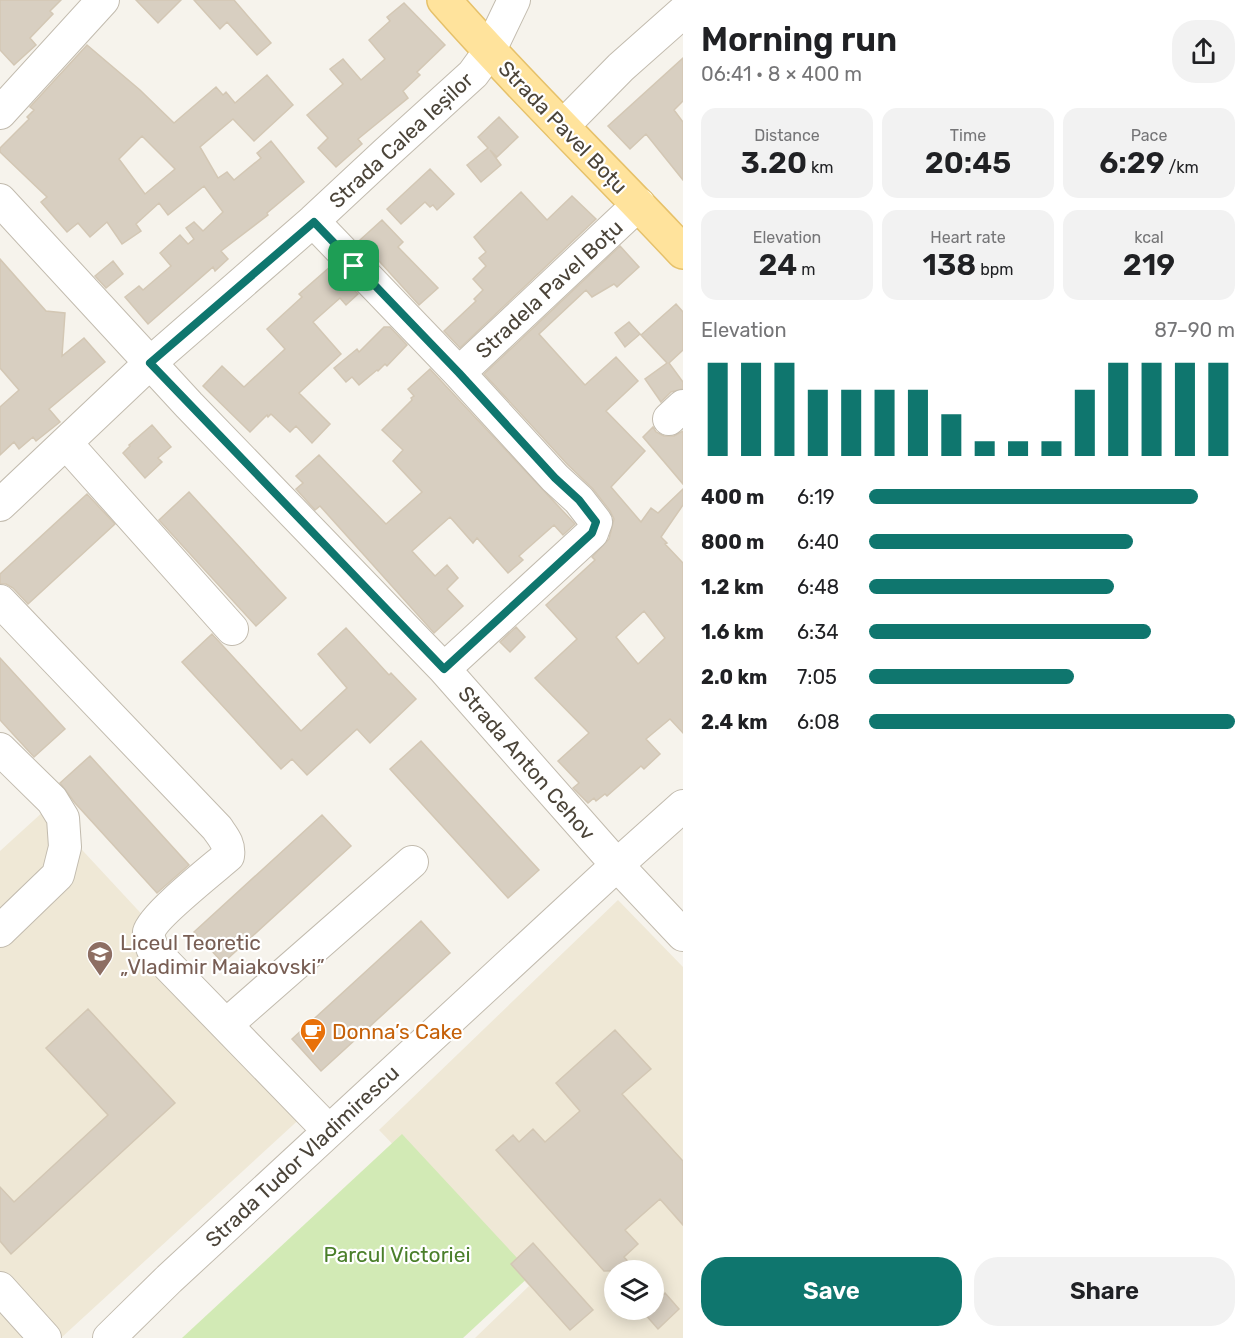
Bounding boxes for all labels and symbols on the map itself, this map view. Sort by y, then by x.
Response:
street label: Strada Pavel Boțu [493,55,633,199]
street label: Strada Calea Ieșilor [324,67,478,213]
street label: Stradela Pavel Boțu [470,215,628,363]
pin [328,240,379,291]
street label: Strada Anton Cehov [453,681,601,845]
place label: Liceul Teoretic „Vladimir Maiakovski” [120,930,325,979]
school or university icon: Liceul Teoretic „Vladimir Maiakovski” [85,939,115,977]
cafe icon: Donna’s Cake [298,1016,328,1054]
place label: Donna’s Cake [332,1019,463,1044]
street label: Strada Tudor Vladimirescu [200,1060,404,1252]
park label: Parcul Victoriei [323,1242,471,1267]

